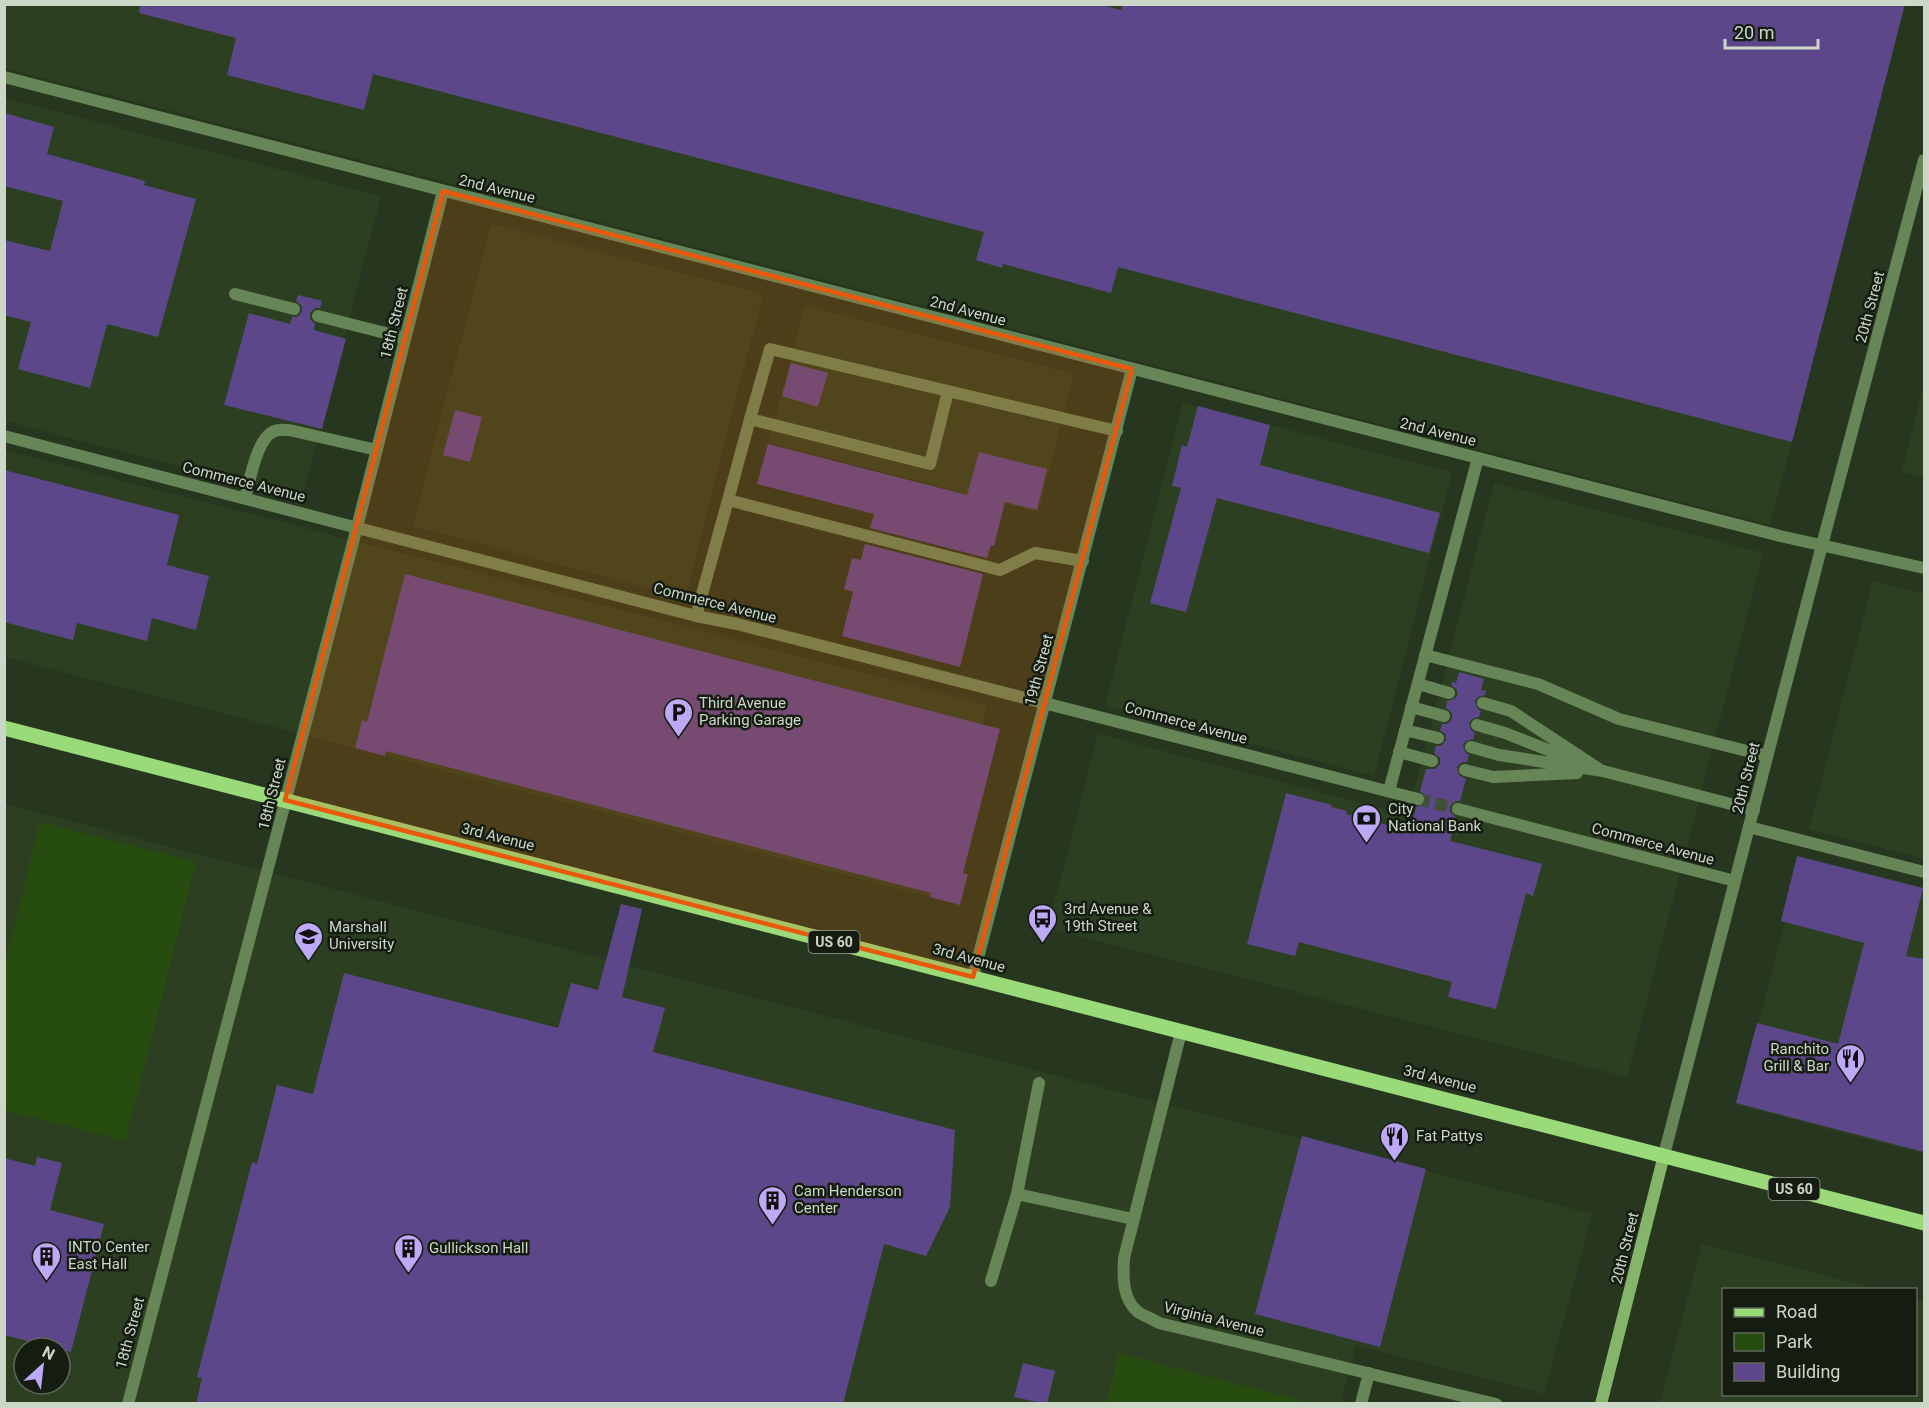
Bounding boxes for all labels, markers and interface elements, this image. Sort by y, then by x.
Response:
scale bar [1725,12,1818,50]
text: 20 m [1734,22,1774,43]
street label: 2nd Avenue [457,171,537,207]
street label: 20th Street [1852,269,1888,345]
street label: 18th Street [376,285,412,361]
street label: 2nd Avenue [928,292,1008,330]
street label: 2nd Avenue [1398,414,1478,450]
street label: Commerce Avenue [181,458,307,506]
street label: Commerce Avenue [652,579,778,627]
street label: 19th Street [1021,632,1057,708]
place label: Third Avenue Parking Garage [699,694,801,729]
parking icon: Third Avenue Parking Garage [662,696,694,738]
street label: Commerce Avenue [1123,698,1249,748]
street label: 20th Street [1728,740,1764,816]
street label: 18th Street [254,756,290,832]
place label: City National Bank [1388,800,1482,835]
bank icon: City National Bank [1351,802,1383,844]
street label: 3rd Avenue [460,819,536,855]
street label: Commerce Avenue [1590,819,1716,869]
place label: 3rd Avenue & 19th Street [1064,900,1152,935]
bus stop icon: 3rd Avenue & 19th Street [1027,902,1059,944]
place label: Marshall University [329,918,394,953]
school or university icon: Marshall University [292,920,324,962]
road number: US 60 [808,931,860,953]
street label: 3rd Avenue [931,940,1007,976]
place label: Ranchito Grill & Bar [1763,1040,1829,1075]
restaurant icon: Ranchito Grill & Bar [1834,1042,1866,1084]
street label: 3rd Avenue [1402,1061,1478,1097]
restaurant icon: Fat Pattys [1379,1120,1411,1162]
place label: Fat Pattys [1416,1127,1483,1145]
road number: US 60 [1768,1178,1820,1200]
place label: Cam Henderson Center [794,1182,902,1217]
building icon: Cam Henderson Center [757,1184,789,1226]
street label: 20th Street [1607,1210,1643,1286]
building icon: Gullickson Hall [392,1232,424,1274]
place label: INTO Center East Hall [68,1238,149,1273]
place label: Gullickson Hall [429,1239,528,1257]
building icon: INTO Center East Hall [31,1240,63,1282]
legend [1722,1288,1917,1396]
street label: 18th Street [112,1295,148,1371]
street label: Virginia Avenue [1162,1298,1266,1340]
text: Road [1776,1301,1817,1322]
text: Park [1776,1331,1813,1352]
north arrow [12,1336,72,1396]
text: N [39,1342,58,1364]
text: Building [1776,1361,1840,1382]

